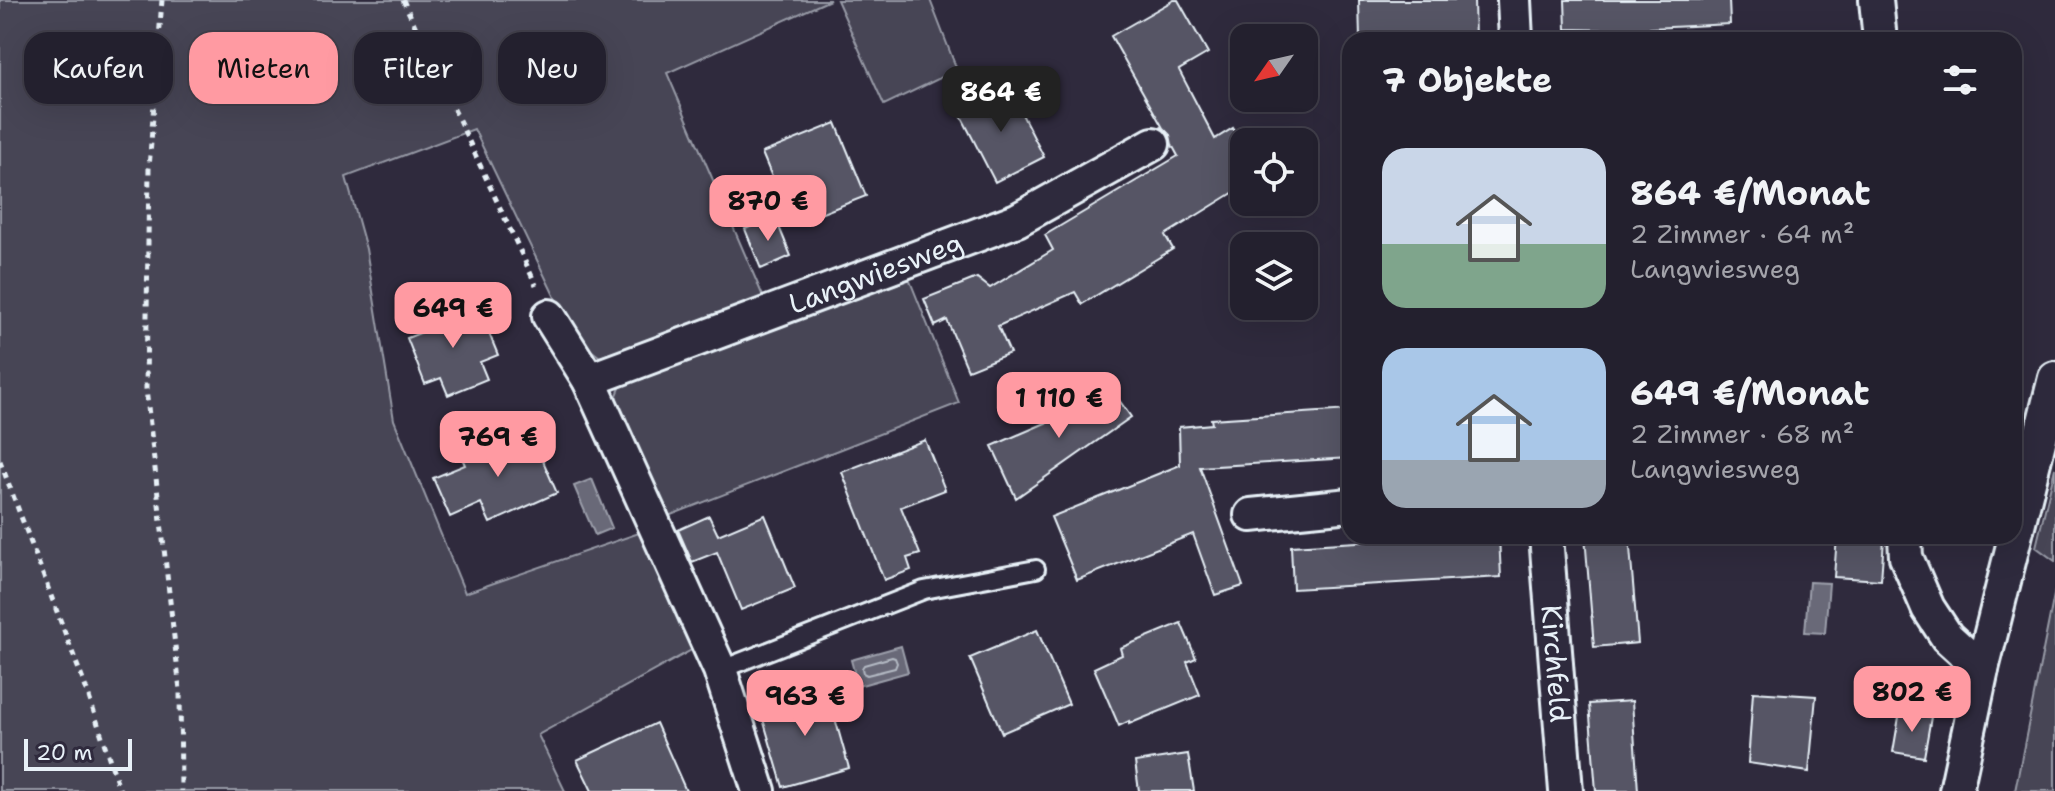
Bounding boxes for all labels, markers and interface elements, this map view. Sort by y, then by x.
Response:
north arrow [1230,24,1318,112]
map controls [1230,24,1318,320]
chip: Kaufen [24,32,173,104]
chip: Mieten [189,32,338,104]
chip: Filter [354,32,482,104]
chip: Neu [498,32,606,104]
text: 7 Objekte [1382,57,1553,103]
icon: filters [1938,58,1982,102]
pin: 864 € [945,66,1057,134]
text: 864 € [960,74,1042,109]
button: locate [1230,128,1318,216]
text: 864 €/Monat [1630,170,1870,216]
pin: 870 € [712,175,824,243]
icon: home [1446,180,1542,276]
text: 870 € [727,183,809,218]
text: 2 Zimmer · 64 m² [1630,216,1855,251]
street label: Langwiesweg [783,223,968,323]
button: layers [1230,232,1318,320]
text: Langwiesweg [1630,251,1800,286]
pin: 649 € [397,282,509,350]
text: 649 € [413,290,493,325]
text: 649 €/Monat [1630,370,1870,416]
pin: 1 110 € [985,372,1133,440]
text: 1 110 € [1015,380,1103,415]
icon: home [1446,380,1542,476]
pin: 769 € [442,411,554,479]
text: 2 Zimmer · 68 m² [1630,416,1854,451]
text: 769 € [458,419,538,454]
text: Langwiesweg [1630,451,1800,486]
street label: Kirchfeld [1532,603,1580,724]
pin: 802 € [1856,666,1968,734]
pin: 963 € [749,670,861,738]
text: 802 € [1872,674,1952,709]
text: 963 € [765,678,845,713]
scale bar [24,735,132,771]
text: 20 m [36,738,93,767]

